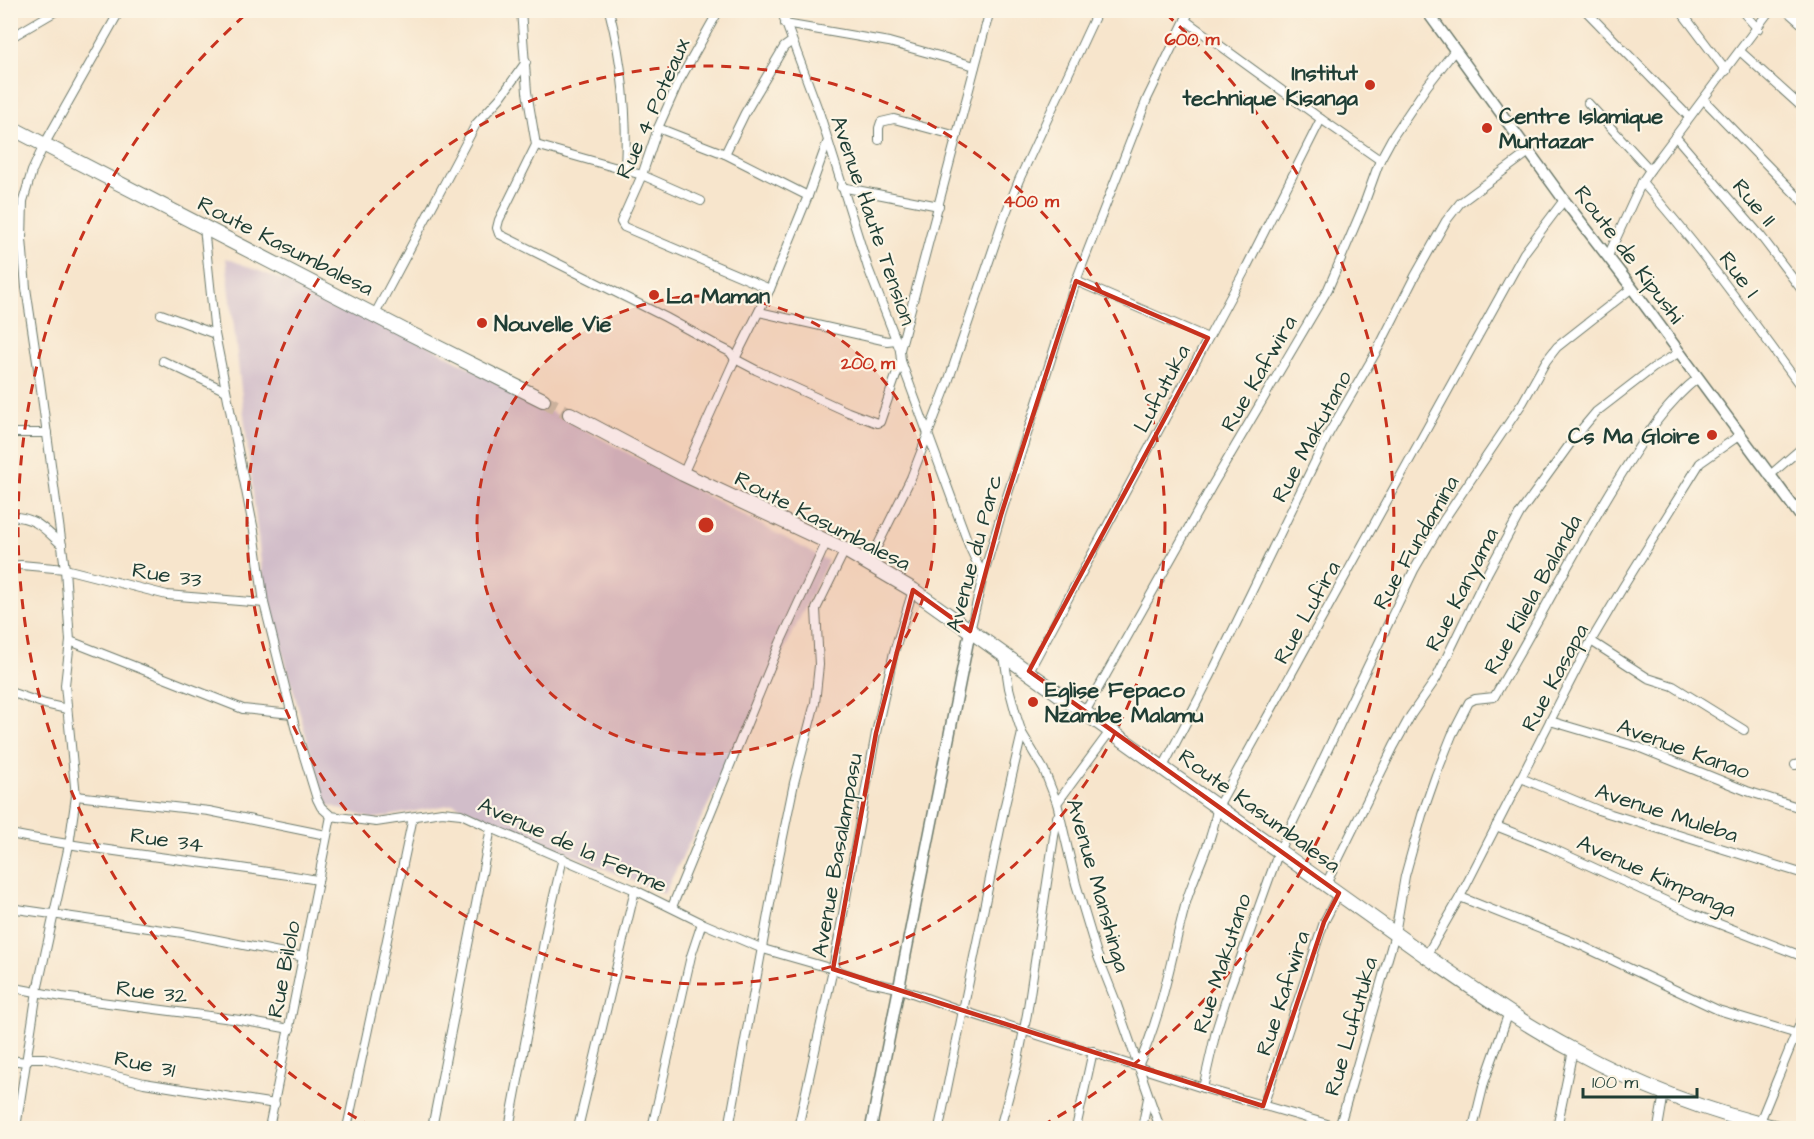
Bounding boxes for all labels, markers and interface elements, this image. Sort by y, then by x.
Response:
text: 600 m [1164,27,1221,52]
street label: Rue 4 Poteaux [608,33,699,184]
place label: Institut technique Kisanga [1181,58,1359,115]
marker: Institut technique Kisanga [1363,78,1377,92]
place label: Centre Islamique Muntazar [1499,101,1663,157]
street label: Avenue Haute Tension [822,111,923,330]
marker: Centre Islamique Muntazar [1480,121,1494,135]
street label: Rue II [1725,172,1783,234]
street label: Route de Kipushi [1566,179,1691,331]
street label: Route Kasumbalesa [192,189,379,304]
text: 400 m [1003,189,1060,214]
street label: Rue I [1711,245,1766,305]
place label: La Maman [666,281,770,312]
marker: La Maman [647,288,661,302]
place label: Nouvelle Vie [494,309,611,340]
street label: Rue Kafwira [1213,310,1305,438]
marker: Nouvelle Vie [475,316,489,330]
street label: Lufutuka [1126,339,1198,438]
text: 200 m [840,351,896,376]
street label: Rue Makutano [1265,365,1360,508]
place label: Cs Ma Gloire [1568,421,1700,452]
marker: Cs Ma Gloire [1705,428,1719,442]
street label: Route Kasumbalesa [729,464,916,579]
street label: Rue Fundamina [1365,470,1467,615]
street label: Avenue du Parc [938,471,1011,636]
street label: Rue Kilela Balanda [1477,509,1590,680]
centre of rings [696,515,716,535]
street label: Rue Kanyama [1418,523,1508,657]
street label: Rue 33 [130,555,204,596]
street label: Rue Lufira [1266,555,1348,670]
street label: Rue Kasapa [1514,618,1597,737]
place label: Eglise Fepaco Nzambe Malamu [1045,675,1203,731]
marker: Eglise Fepaco Nzambe Malamu [1026,695,1040,709]
street label: Avenue Kanao [1613,711,1755,788]
street label: Route Kasumbalesa [1172,742,1347,881]
street label: Avenue Basalampasu [804,751,871,960]
street label: Avenue Muleba [1591,776,1742,851]
street label: Avenue de la Ferme [473,790,672,901]
street label: Avenue Manshinga [1057,795,1137,976]
street label: Rue 34 [128,820,205,861]
street label: Avenue Kimpanga [1572,827,1741,926]
street label: Rue Makutano [1185,889,1260,1037]
street label: Rue Bilolo [260,918,309,1020]
street label: Rue Kafwira [1249,927,1318,1060]
street label: Rue Lufutuka [1317,953,1386,1099]
street label: Rue 32 [115,973,190,1012]
street label: Rue 31 [111,1043,178,1086]
scale bar [1583,1061,1697,1099]
text: 100 m [1592,1070,1638,1095]

